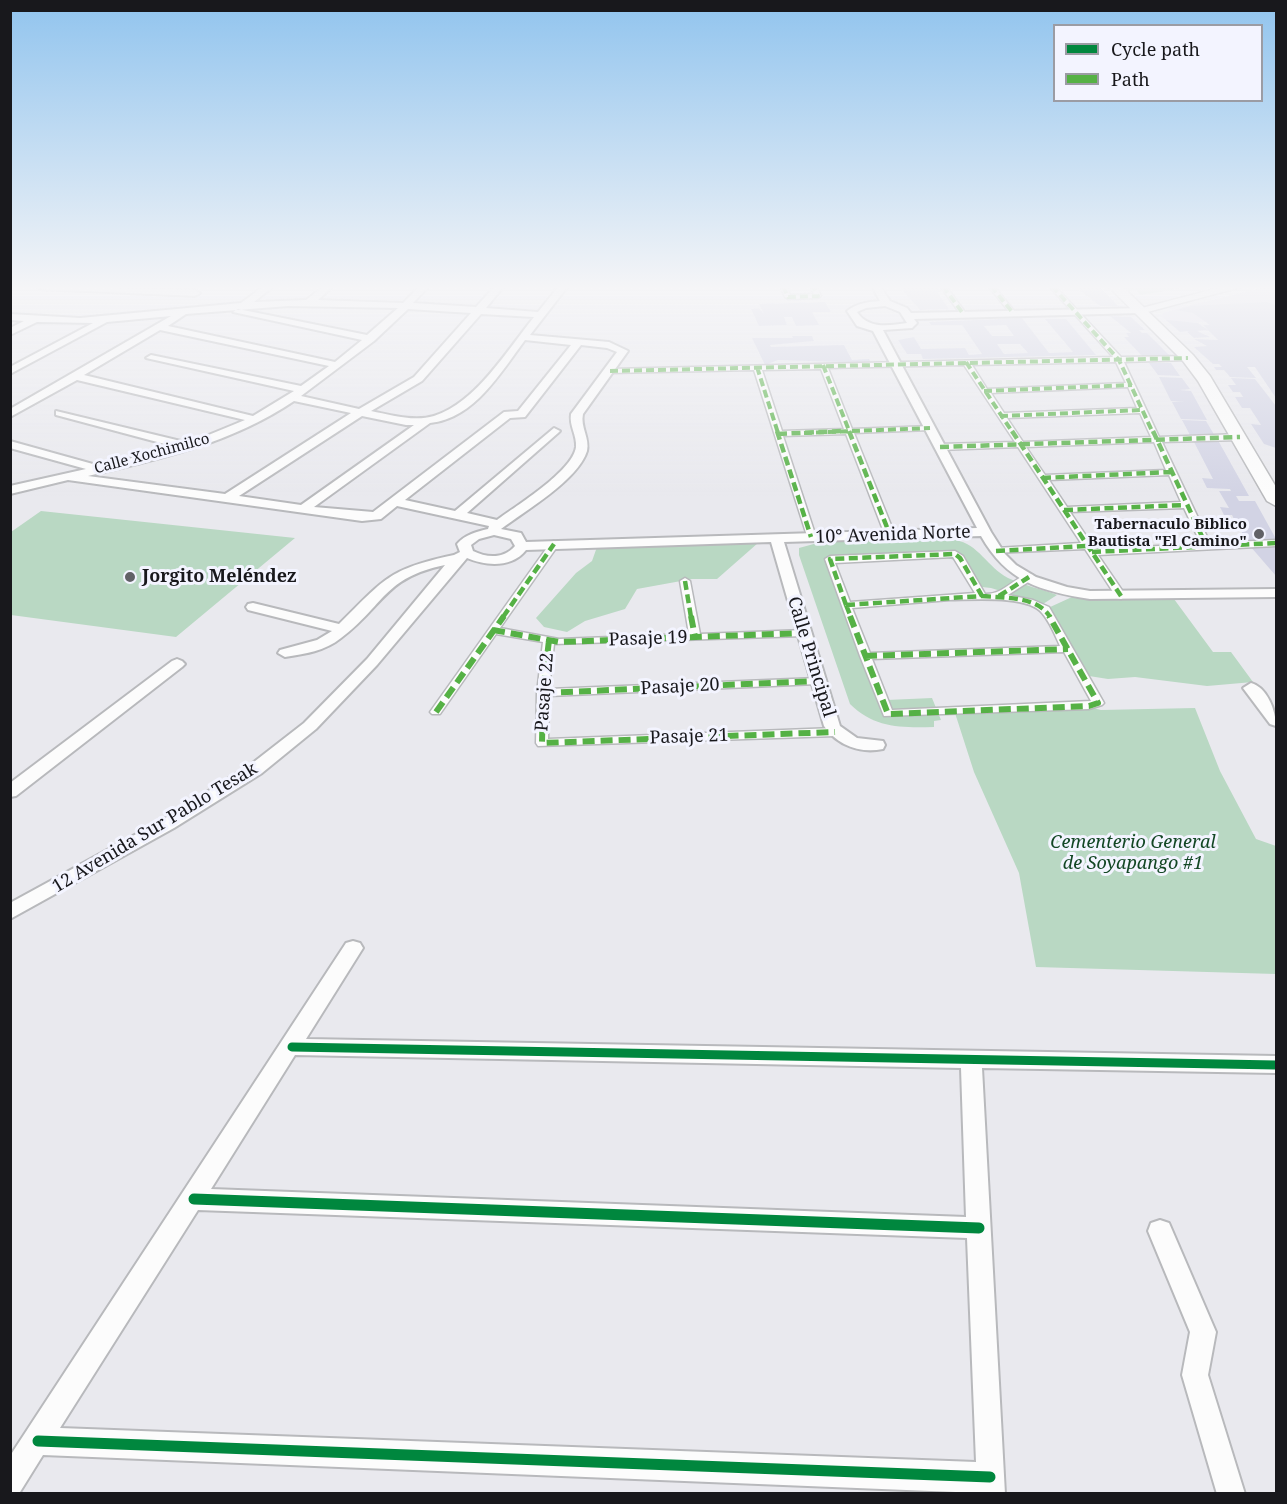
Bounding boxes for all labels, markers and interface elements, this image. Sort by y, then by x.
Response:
legend [1053,24,1263,102]
text: Cycle path [1111,37,1200,61]
text: Path [1111,67,1150,91]
street label: Calle Xochimilco [92,430,212,478]
place label: Tabernaculo Biblico Bautista "El Camino" [1088,516,1247,551]
street label: 10° Avenida Norte [815,521,971,549]
marker: Tabernaculo Biblico Bautista "El Camino" [1252,527,1266,541]
place label: Jorgito Meléndez [142,566,297,588]
marker: Jorgito Meléndez [123,570,137,584]
street label: Calle Principal [782,594,840,720]
street label: Pasaje 19 [608,627,688,651]
street label: Pasaje 22 [531,652,559,732]
street label: Pasaje 20 [640,674,720,700]
street label: Pasaje 21 [649,725,729,749]
street label: 12 Avenida Sur Pablo Tesak [49,758,261,898]
park label: Cementerio General de Soyapango #1 [1050,832,1216,874]

